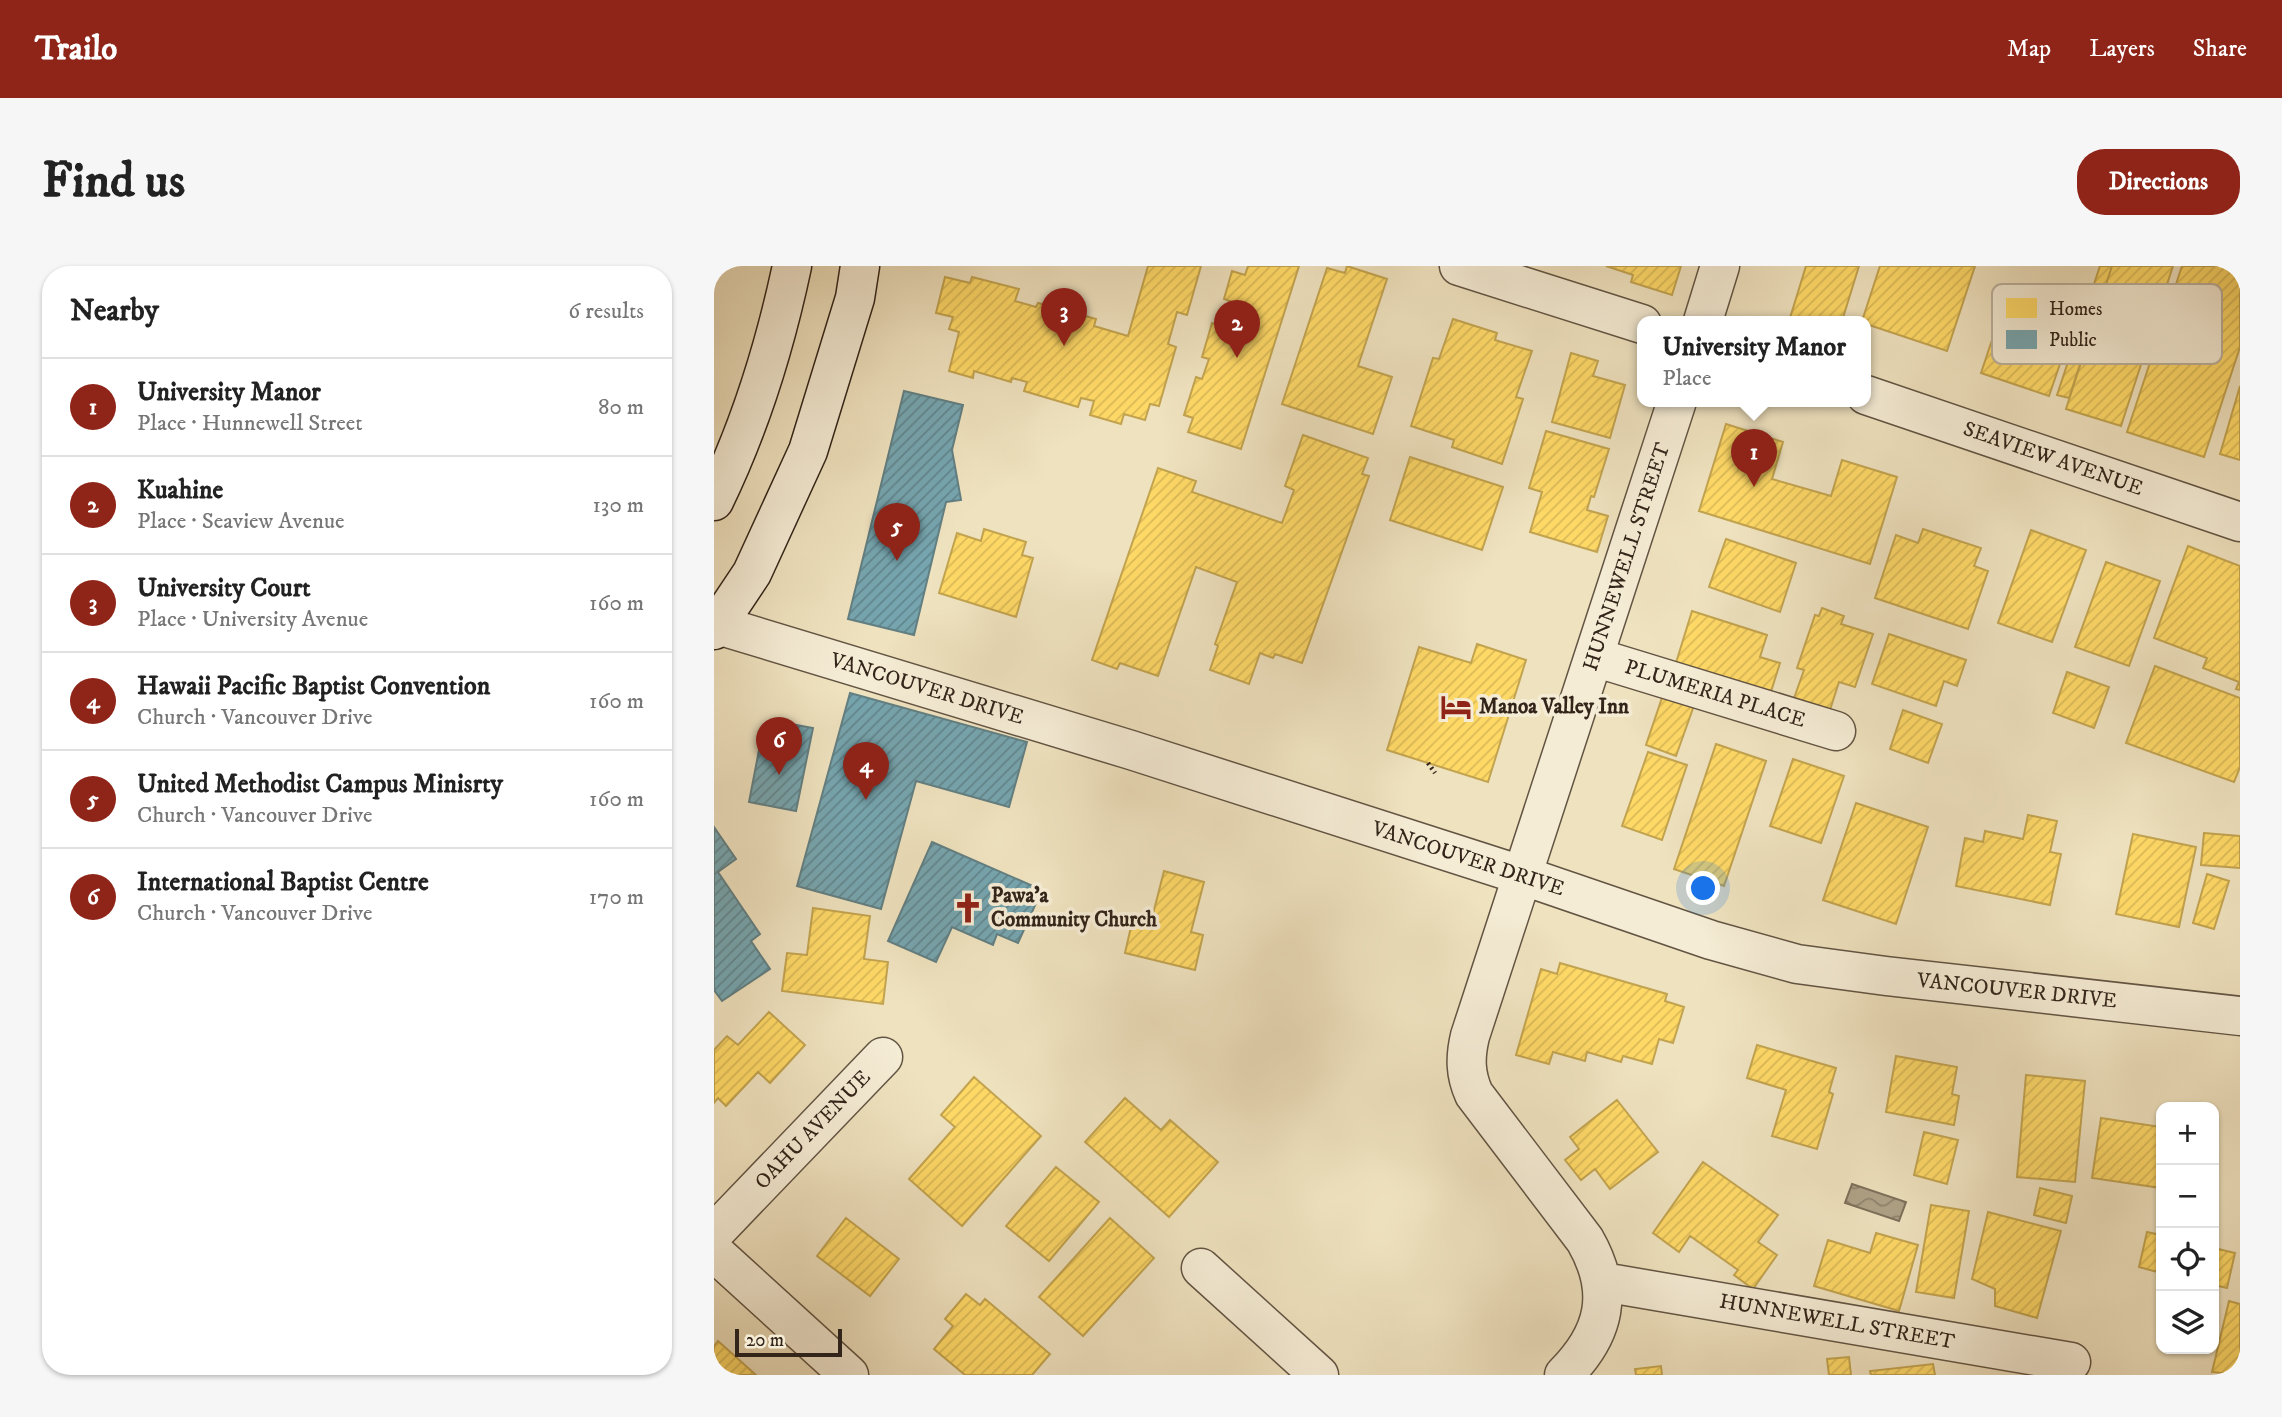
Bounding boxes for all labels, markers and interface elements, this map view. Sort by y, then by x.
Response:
text: Trailo [35,29,117,70]
text: Map [2007,34,2051,64]
text: Layers [2089,34,2155,64]
text: Share [2193,34,2247,64]
button: Directions [2077,149,2240,215]
text: Find us [42,151,185,213]
legend [1992,284,2222,364]
pin: 3 [1041,288,1087,346]
text: Nearby [70,293,159,330]
text: 6 results [568,297,644,326]
text: Homes [2049,298,2102,321]
pin: 2 [1214,300,1260,358]
popup [1637,316,1871,407]
text: Public [2049,329,2097,352]
text: University Manor [1662,331,1846,364]
text: Place [1662,364,1712,393]
text: University Manor [137,376,321,409]
text: 1 [89,393,97,422]
text: 80 m [598,393,644,422]
text: Place · Hunnewell Street [137,409,363,438]
street label: SEAVIEW AVENUE [1960,416,2146,502]
pin: 1 [1731,429,1777,487]
street label: HUNNEWELL STREET [1578,439,1676,674]
text: Kuahine [137,474,223,507]
text: 2 [87,491,99,520]
text: 130 m [592,491,644,520]
pin: 5 [874,503,920,561]
text: Place · Seaview Avenue [137,507,345,536]
text: University Court [137,572,311,605]
text: 3 [89,589,97,618]
text: 160 m [589,589,644,618]
text: Place · University Avenue [137,605,368,634]
street label: VANCOUVER DRIVE [826,647,1027,731]
street label: PLUMERIA PLACE [1622,654,1809,734]
text: Hawaii Pacific Baptist Convention [137,670,490,703]
text: 4 [86,687,100,716]
text: 160 m [589,687,644,716]
hotel icon: Manoa Valley Inn [1439,690,1473,724]
place label: Manoa Valley Inn [1479,694,1630,720]
text: Church · Vancouver Drive [137,703,373,732]
pin: 6 [756,717,802,775]
pin: 4 [843,742,889,800]
text: United Methodist Campus Minisrty [137,768,503,801]
text: 5 [87,785,99,814]
text: 160 m [589,785,644,814]
text: Church · Vancouver Drive [137,801,373,830]
street label: VANCOUVER DRIVE [1368,815,1568,902]
text: International Baptist Centre [137,866,429,899]
your location [1686,871,1720,905]
text: 6 [87,883,99,912]
text: 170 m [589,883,644,912]
place label: Pawa'a Community Church [991,883,1158,933]
church icon: Pawa'a Community Church [951,891,985,925]
text: Church · Vancouver Drive [137,899,373,928]
street label: VANCOUVER DRIVE [1915,967,2118,1014]
street label: OAHU AVENUE [750,1065,877,1195]
map controls [2156,1102,2219,1354]
button: + [2156,1102,2219,1165]
button: − [2156,1165,2219,1228]
button: locate [2156,1228,2219,1291]
street label: HUNNEWELL STREET [1717,1288,1957,1356]
button: layers [2156,1291,2219,1354]
scale bar [735,1326,842,1358]
text: 20 m [746,1329,784,1352]

